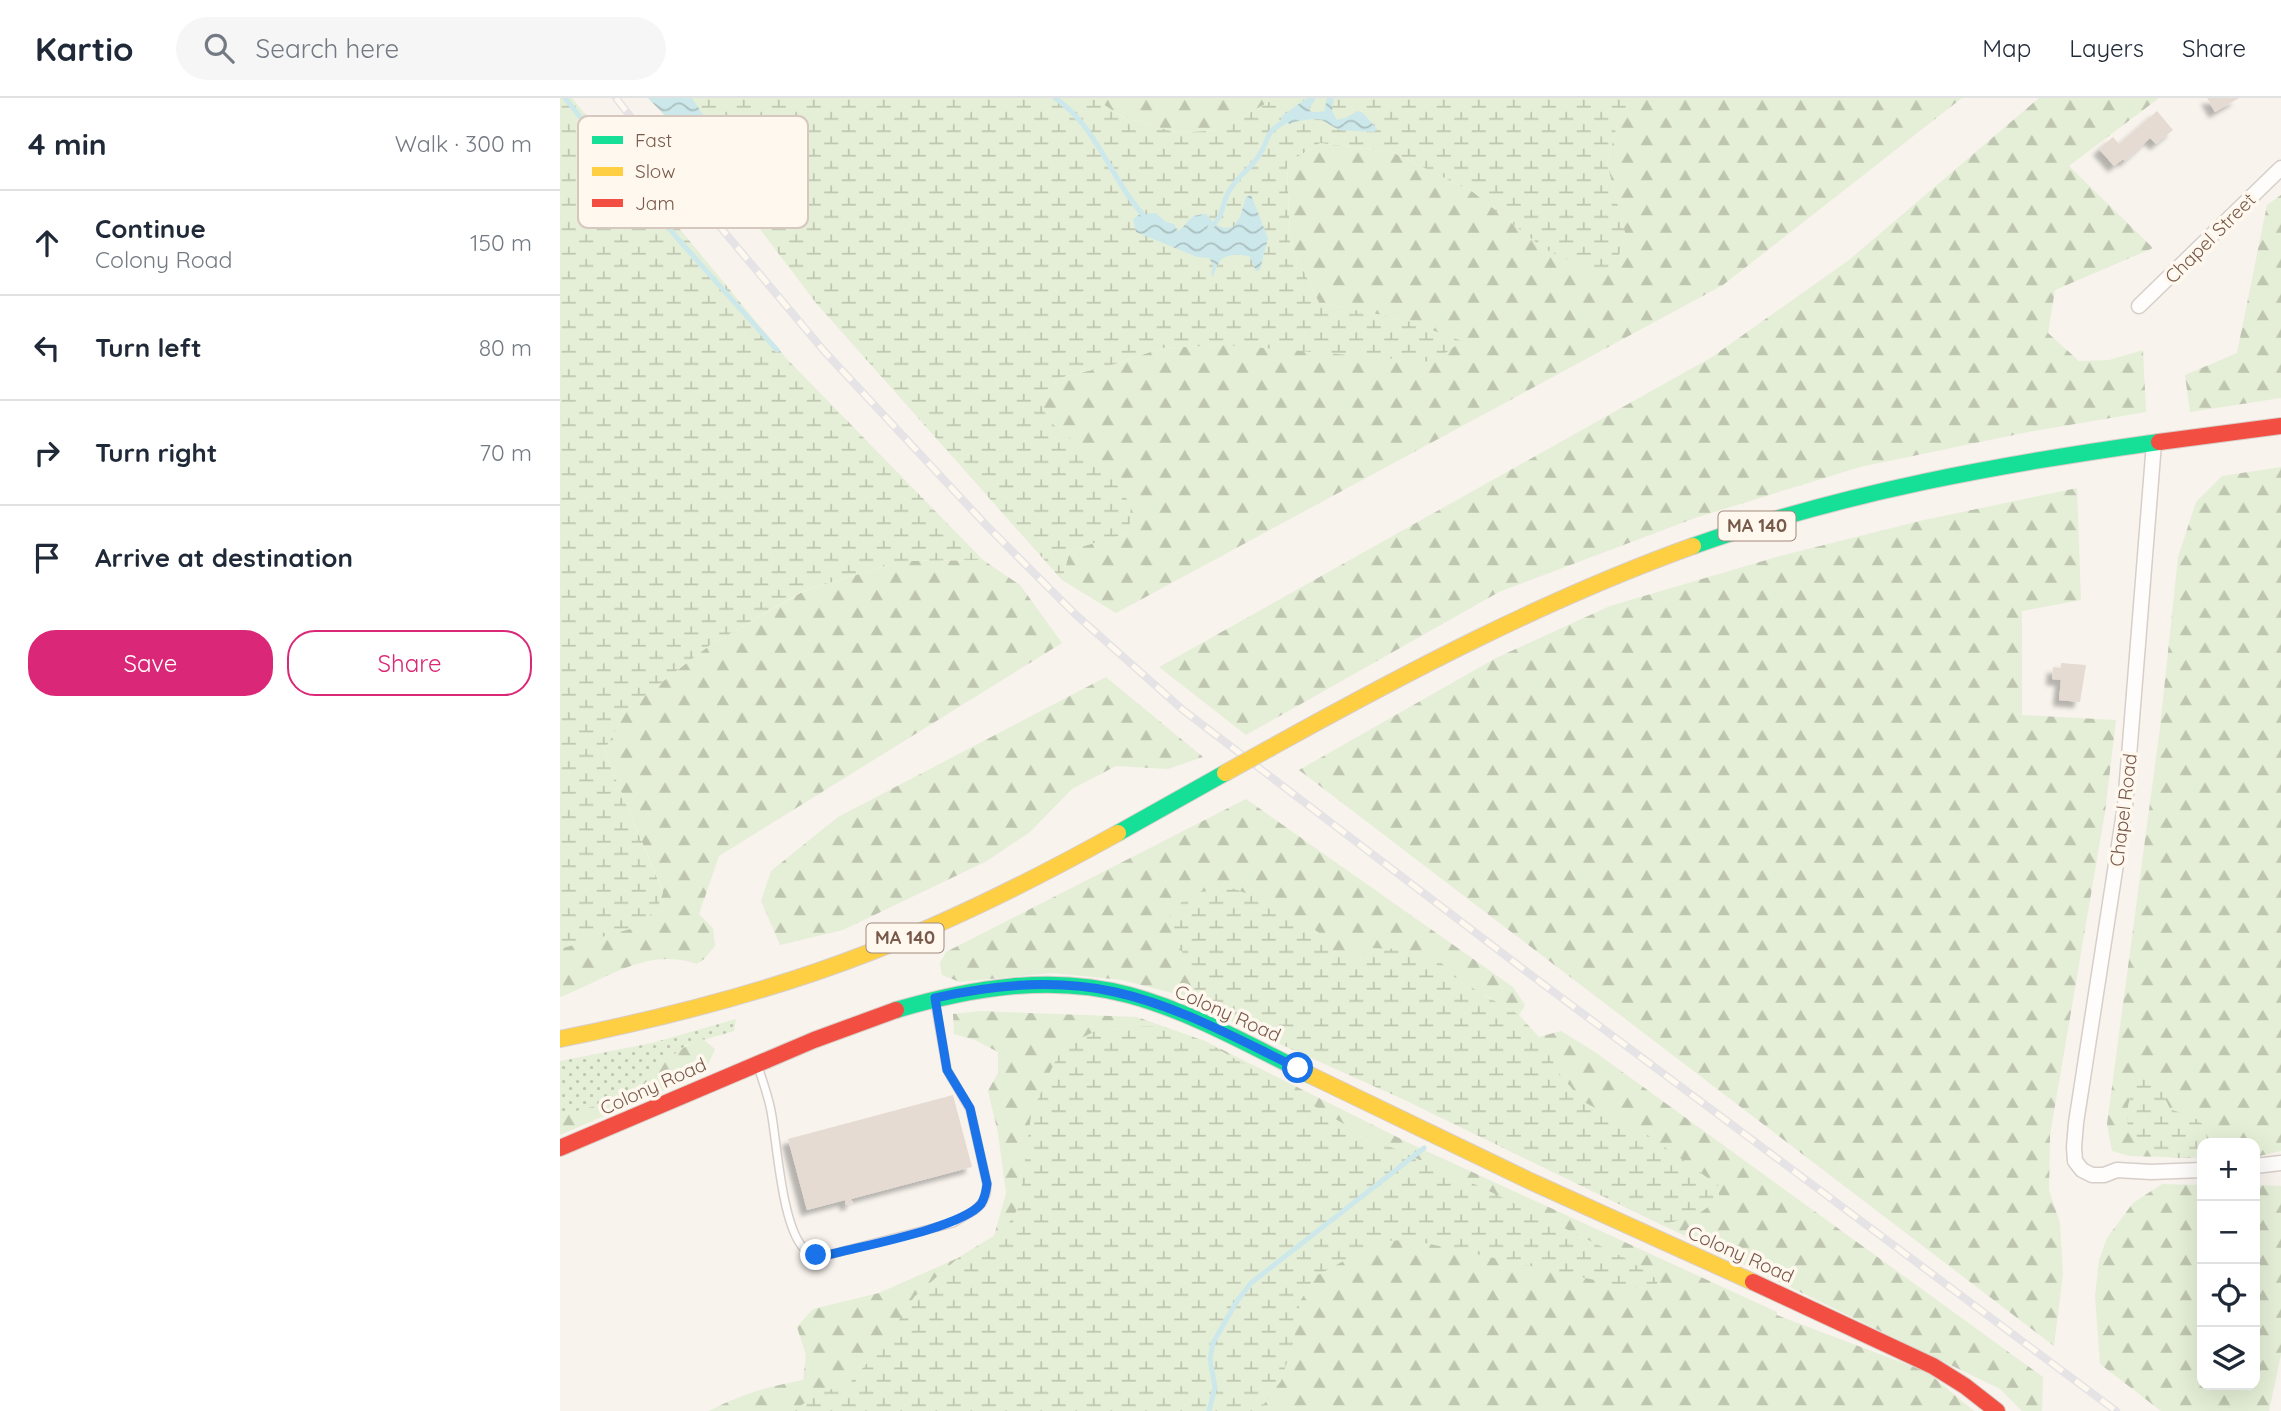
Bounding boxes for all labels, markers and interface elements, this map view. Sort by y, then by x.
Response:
search box [176,17,666,80]
text: Kartio [35,28,134,69]
icon: search [200,29,238,67]
text: Search here [256,32,399,65]
text: Map [1982,33,2031,63]
text: Layers [2069,33,2144,63]
text: Share [2182,33,2246,63]
legend [578,116,808,228]
text: 4 min [28,125,107,163]
text: Fast [635,128,672,152]
text: Walk · 300 m [395,129,532,158]
text: Slow [635,159,676,183]
street label: Chapel Street [2160,188,2260,288]
text: Jam [635,191,675,215]
text: Continue [95,212,206,245]
icon: ahead [28,224,66,262]
text: 150 m [470,228,532,257]
text: Colony Road [95,245,232,274]
icon: left [28,329,66,367]
text: Turn left [95,331,202,364]
text: 80 m [479,333,532,362]
icon: right [28,434,66,472]
text: Turn right [95,436,217,469]
text: 70 m [479,438,532,467]
road number: MA 140 [1718,512,1796,540]
icon: arrive [28,539,66,577]
text: Arrive at destination [95,541,353,574]
button: Save [28,630,273,696]
button: Share [287,630,532,696]
street label: Chapel Road [2104,752,2142,868]
road number: MA 140 [866,924,944,952]
street label: Colony Road [1171,979,1285,1047]
street label: Colony Road [596,1052,710,1120]
route start [1282,1052,1313,1083]
map controls [2197,1138,2260,1390]
button: + [2197,1138,2260,1201]
button: − [2197,1201,2260,1264]
street label: Colony Road [1684,1220,1798,1288]
route end [800,1239,831,1270]
button: locate [2197,1264,2260,1327]
button: layers [2197,1327,2260,1390]

